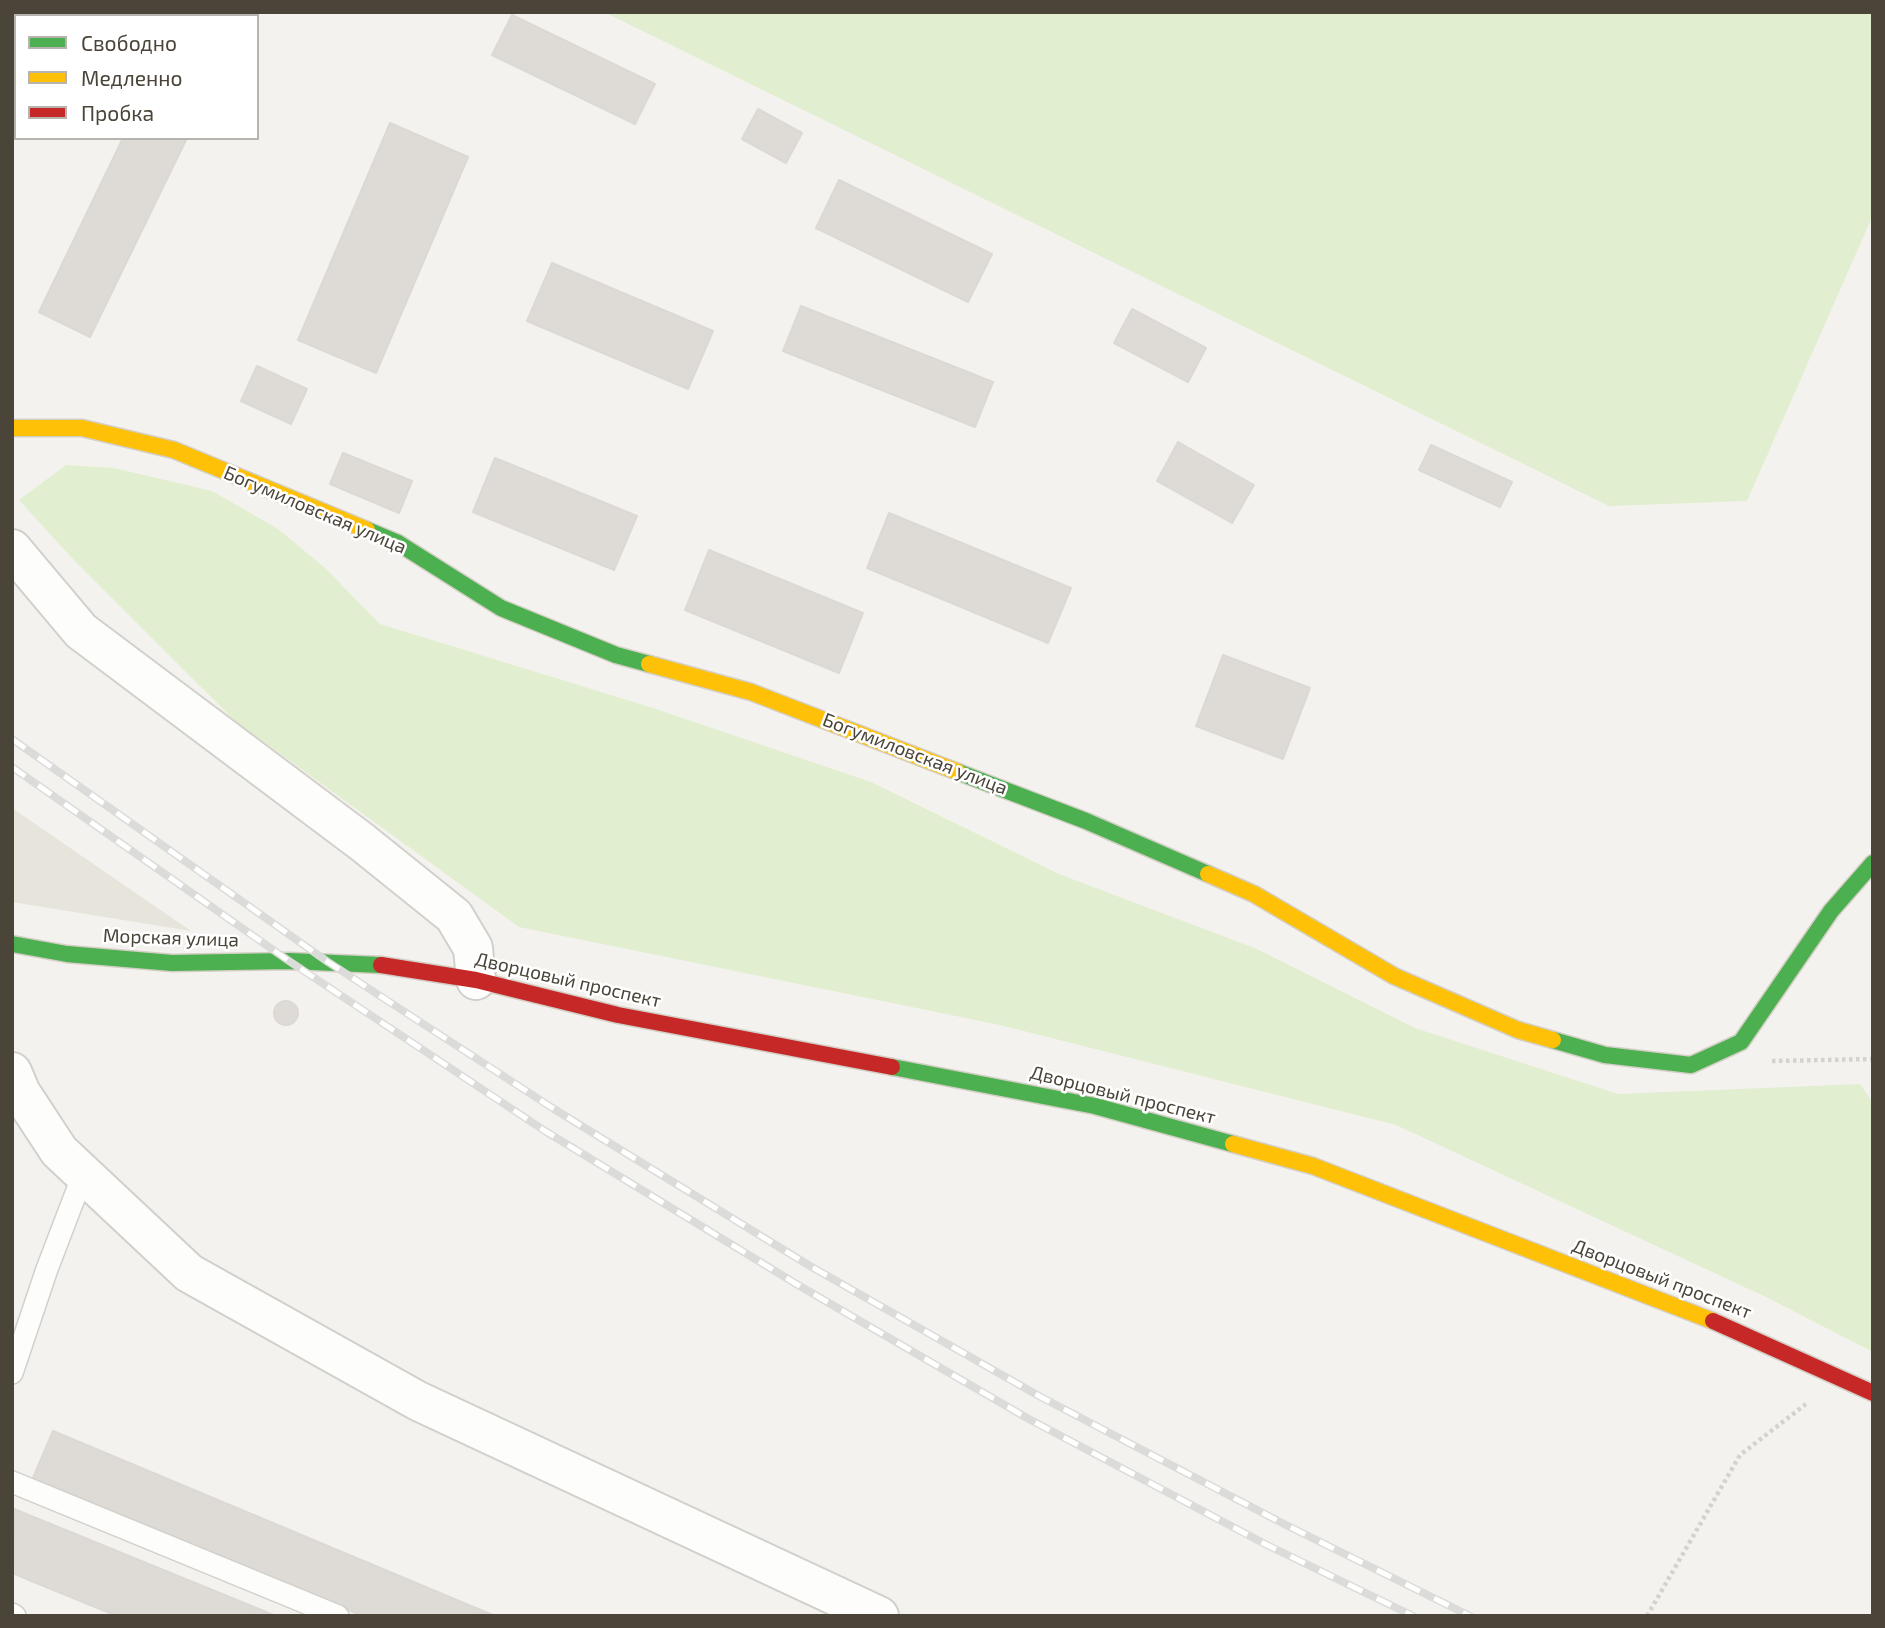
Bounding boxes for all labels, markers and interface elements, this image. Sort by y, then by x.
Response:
legend [14,14,259,140]
text: Свободно [81,30,177,55]
text: Медленно [81,65,183,90]
text: Пробка [81,100,154,125]
street label: Богумиловская улица [220,461,410,559]
street label: Богумиловская улица [819,708,1011,800]
street label: Морская улица [103,924,239,952]
street label: Дворцовый проспект [473,948,663,1012]
street label: Дворцовый проспект [1028,1061,1218,1129]
street label: Дворцовый проспект [1569,1234,1755,1324]

